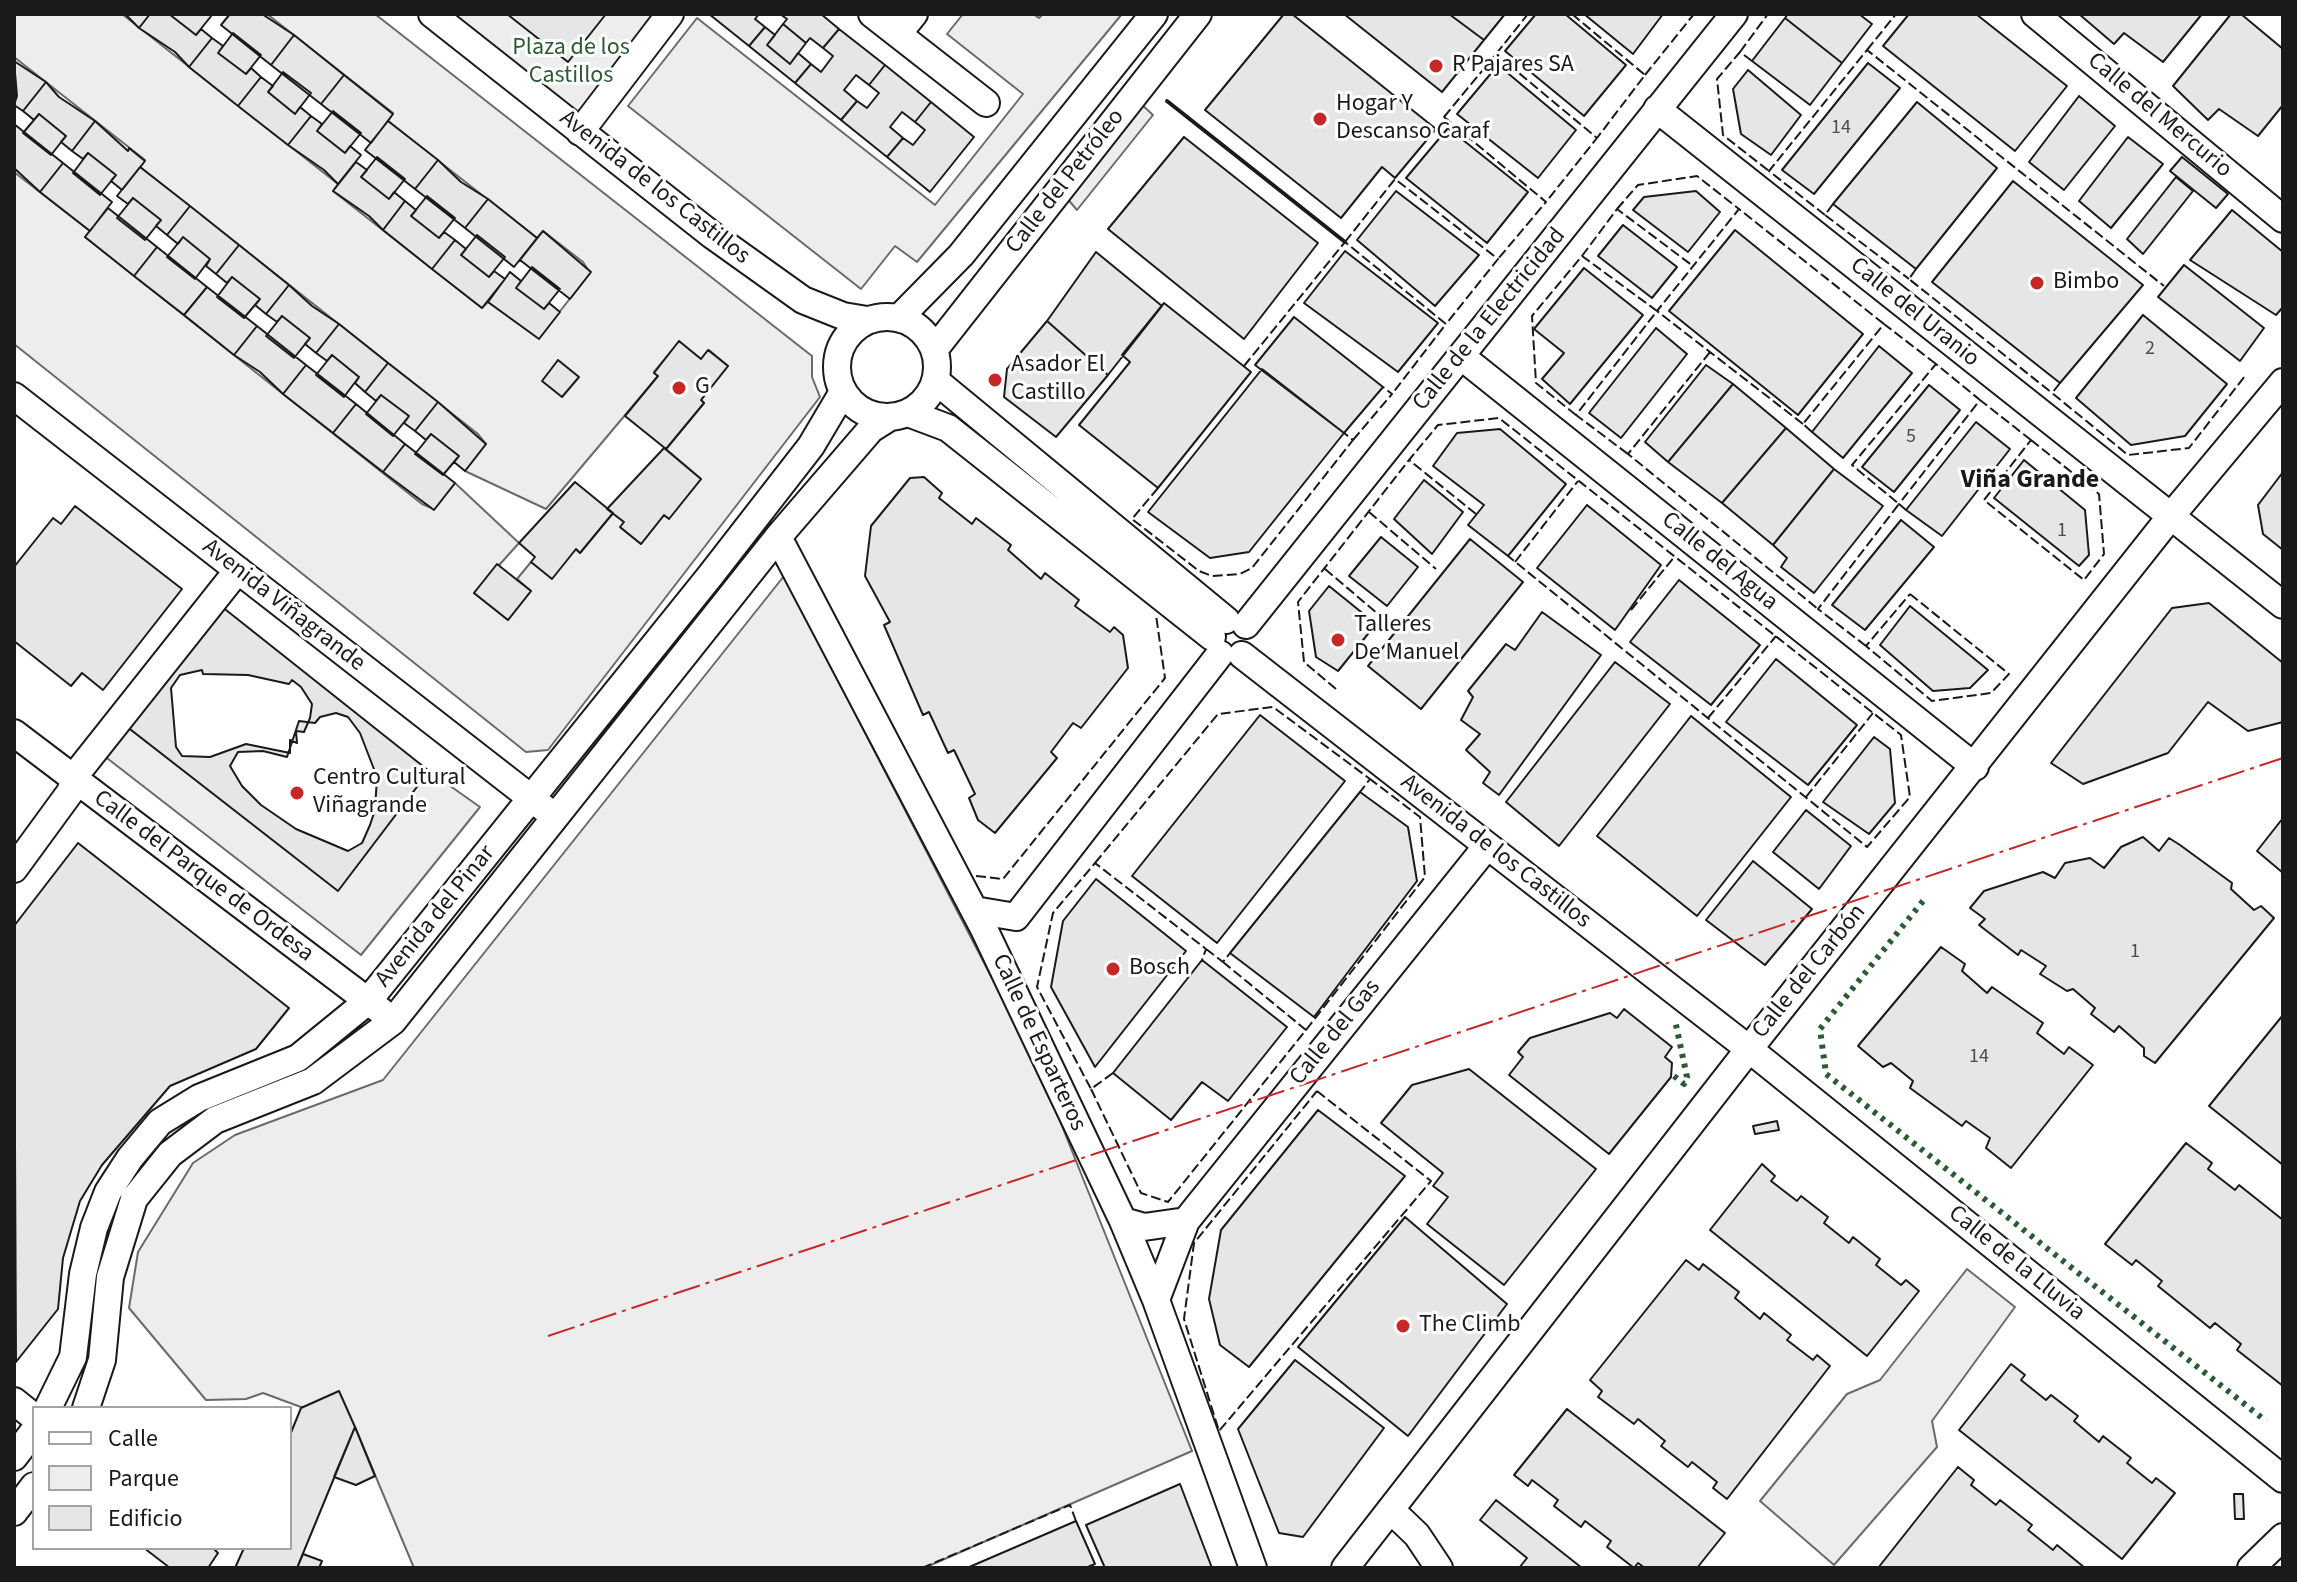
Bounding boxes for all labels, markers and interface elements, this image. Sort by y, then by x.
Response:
park label: Plaza de los Castillos [512,35,630,91]
street label: Calle del Mercurio [2081,47,2237,185]
place label: R Pajares SA [1452,52,1574,80]
marker: R Pajares SA [1427,57,1445,75]
place label: Hogar Y Descanso Caraf [1336,91,1489,147]
street label: Calle del Petróleo [1001,104,1131,260]
street label: Avenida de los Castillos [553,105,755,271]
marker: Hogar Y Descanso Caraf [1311,110,1329,128]
house number: 14 [1831,117,1851,141]
street label: Calle de la Electricidad [1407,223,1573,417]
street label: Calle del Uranio [1843,252,1985,374]
place label: Bimbo [2053,269,2119,297]
marker: Bimbo [2028,274,2046,292]
house number: 2 [2145,338,2155,362]
place label: Asador El Castillo [1011,352,1105,408]
marker: Asador El Castillo [986,371,1004,389]
place label: G [695,374,710,402]
marker: G [670,379,688,397]
house number: 5 [1906,426,1916,450]
district label: Viña Grande [1961,465,2099,497]
street label: Calle del Agua [1655,506,1783,618]
house number: 1 [2057,520,2067,544]
street label: Avenida Viñagrande [196,533,370,679]
place label: Talleres De Manuel [1354,612,1459,668]
marker: Talleres De Manuel [1329,631,1347,649]
place label: Centro Cultural Viñagrande [313,765,466,821]
street label: Avenida de los Castillos [1394,769,1596,935]
marker: Centro Cultural Viñagrande [288,784,306,802]
street label: Calle del Parque de Ordesa [87,785,319,969]
street label: Avenida del Pinar [370,840,502,994]
street label: Calle del Carbón [1747,899,1873,1045]
house number: 1 [2130,941,2140,965]
street label: Calle de Esparteros [984,950,1092,1136]
place label: Bosch [1129,955,1190,983]
marker: Bosch [1104,960,1122,978]
street label: Calle del Gas [1285,974,1387,1092]
house number: 14 [1969,1046,1989,1070]
street label: Calle de la Lluvia [1942,1200,2090,1328]
place label: The Climb [1419,1312,1521,1340]
marker: The Climb [1394,1317,1412,1335]
legend [32,1406,292,1550]
text: Calle [108,1421,158,1456]
text: Parque [108,1461,179,1496]
text: Edificio [108,1501,182,1536]

